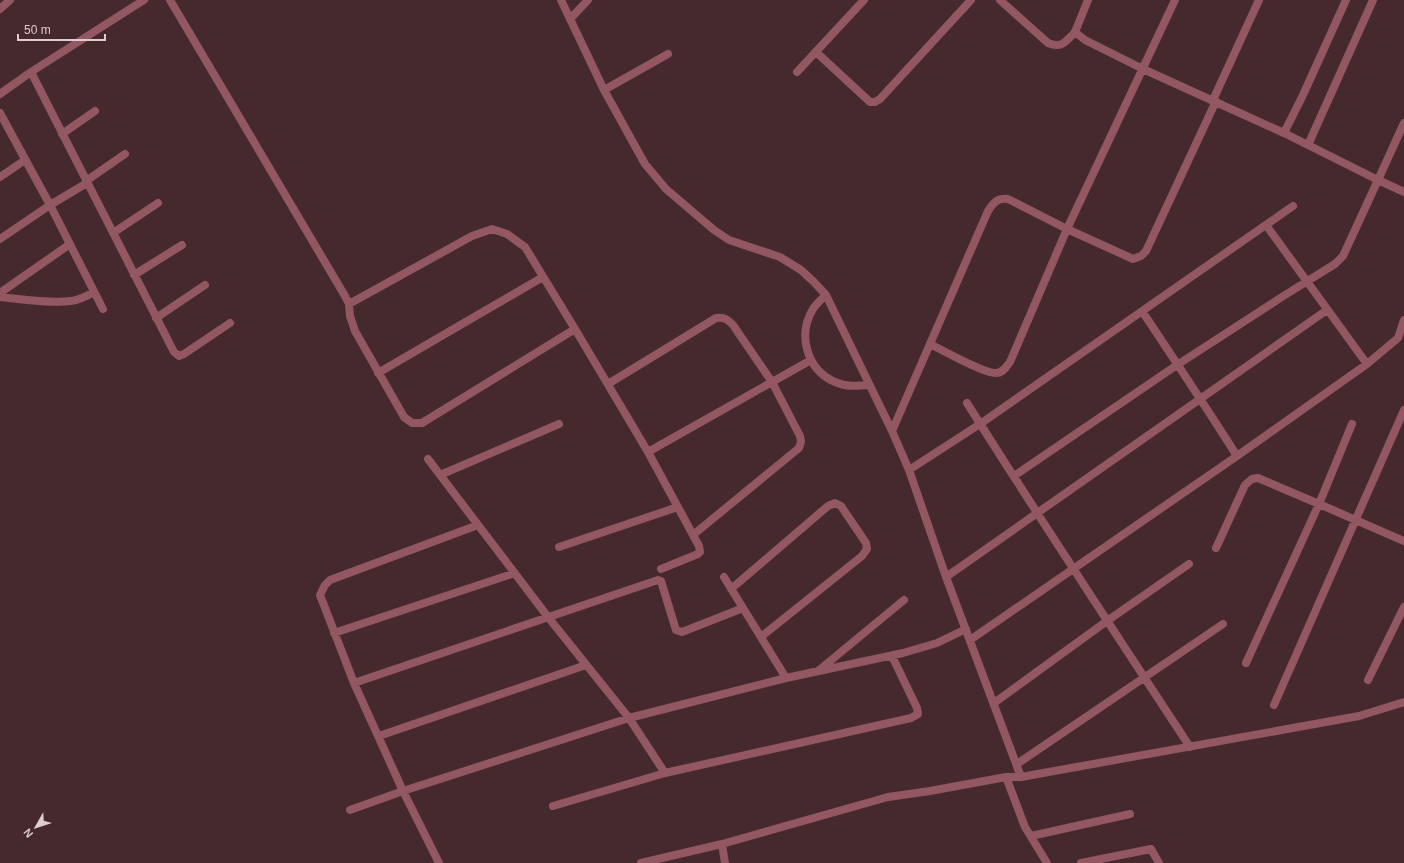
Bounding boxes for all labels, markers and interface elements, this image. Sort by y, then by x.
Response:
scale bar [18,16,105,42]
text: 50 m [24,23,51,37]
north arrow [16,807,56,847]
text: N [21,826,35,840]

